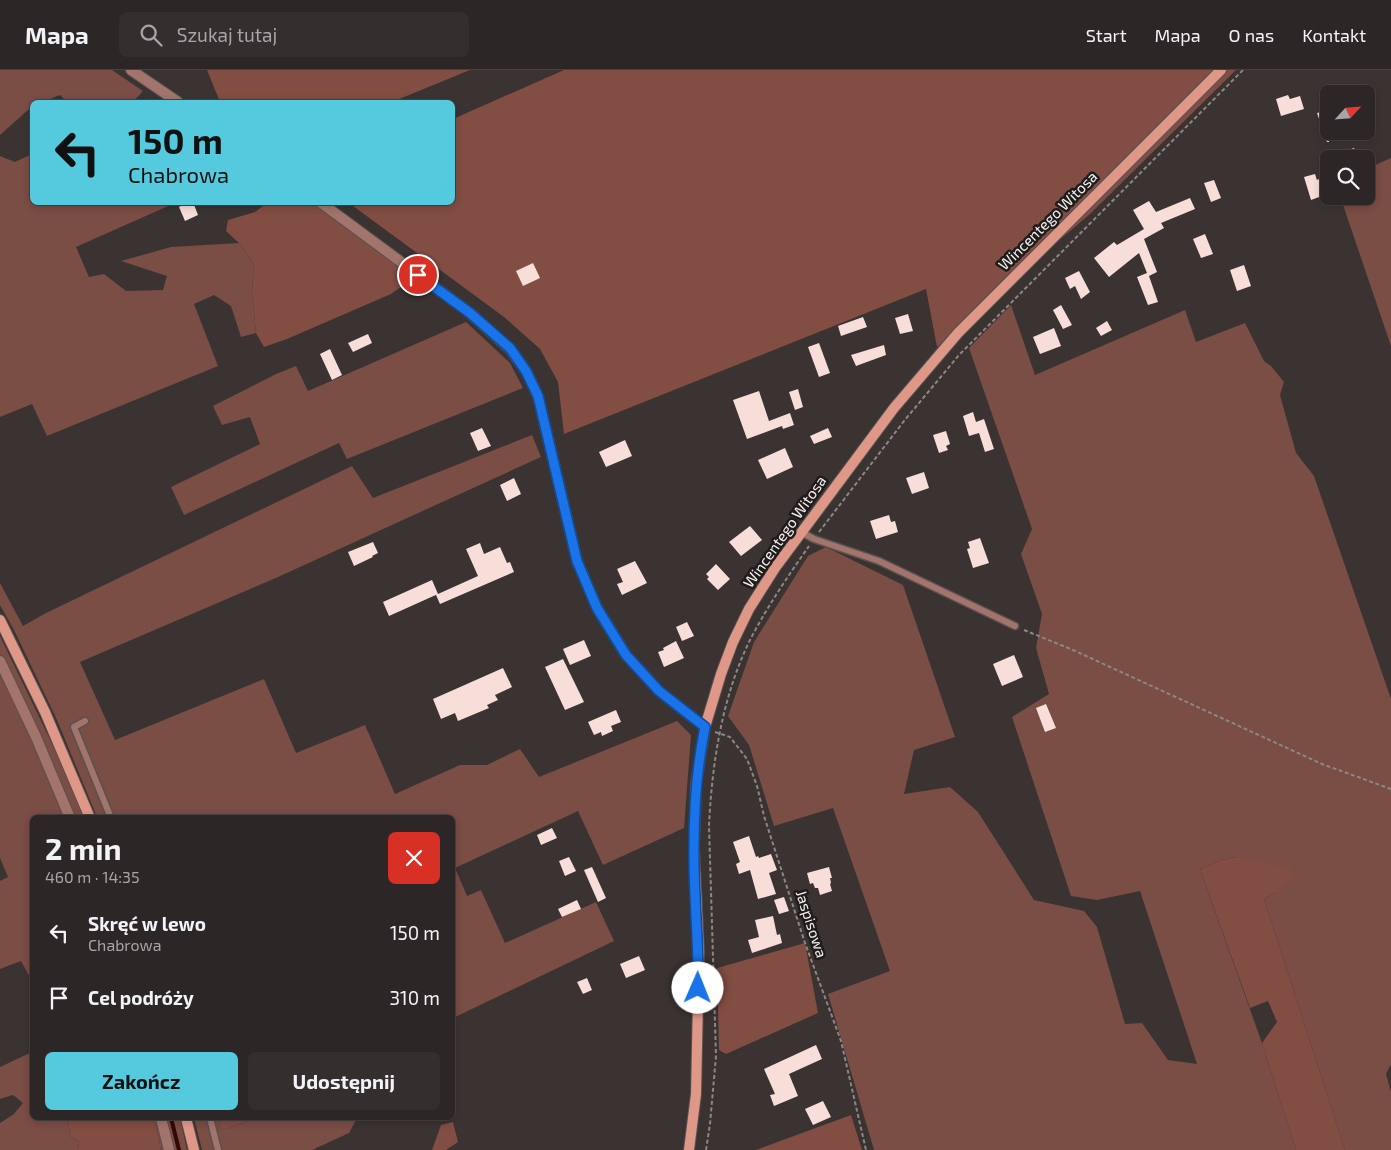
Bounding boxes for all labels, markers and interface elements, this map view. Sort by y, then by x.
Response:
search box [119,12,469,57]
text: Mapa [25,20,89,49]
icon: search [137,21,165,49]
text: Szukaj tutaj [177,23,277,46]
text: Start [1086,24,1127,46]
text: Mapa [1155,24,1201,46]
text: O nas [1229,24,1274,46]
text: Kontakt [1302,24,1366,46]
north arrow [1320,85,1375,140]
map controls [1320,85,1375,205]
text: 150 m [128,119,223,161]
icon: left [45,120,110,185]
button: search [1320,150,1375,205]
text: Chabrowa [128,161,229,187]
street label: Wincentego Witosa [994,167,1100,273]
pin [397,254,439,296]
icon: arrive [404,261,432,289]
street label: Wincentego Witosa [739,472,830,591]
text: 2 min [45,830,122,866]
button: close [388,832,440,884]
text: 460 m · 14:35 [45,867,140,886]
street label: Jaspisowa [793,888,831,960]
text: Skręć w lewo [88,912,206,935]
icon: left [45,919,73,947]
text: 150 m [390,921,440,944]
text: Chabrowa [88,935,162,954]
position arrow [671,961,723,1013]
icon: arrive [45,984,73,1012]
text: Cel podróży [88,986,194,1009]
text: 310 m [390,986,440,1009]
button: Zakończ [45,1052,238,1110]
button: Udostępnij [248,1052,440,1110]

